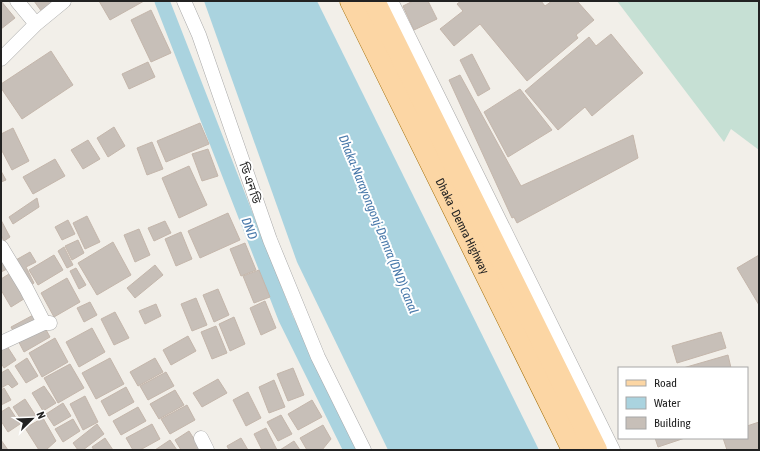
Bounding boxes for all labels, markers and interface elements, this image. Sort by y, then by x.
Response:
water label: Dhaka-Narayongonj-Demra (DND) Canal [336,133,421,316]
street label: ডি এন ডি [236,159,265,206]
street label: Dhaka - Demra Highway [433,176,492,276]
water label: DND [239,215,261,241]
legend [618,367,748,439]
text: Road [654,376,677,390]
text: Water [654,396,681,410]
north arrow [12,399,52,439]
text: N [34,410,48,420]
text: Building [654,416,692,430]

